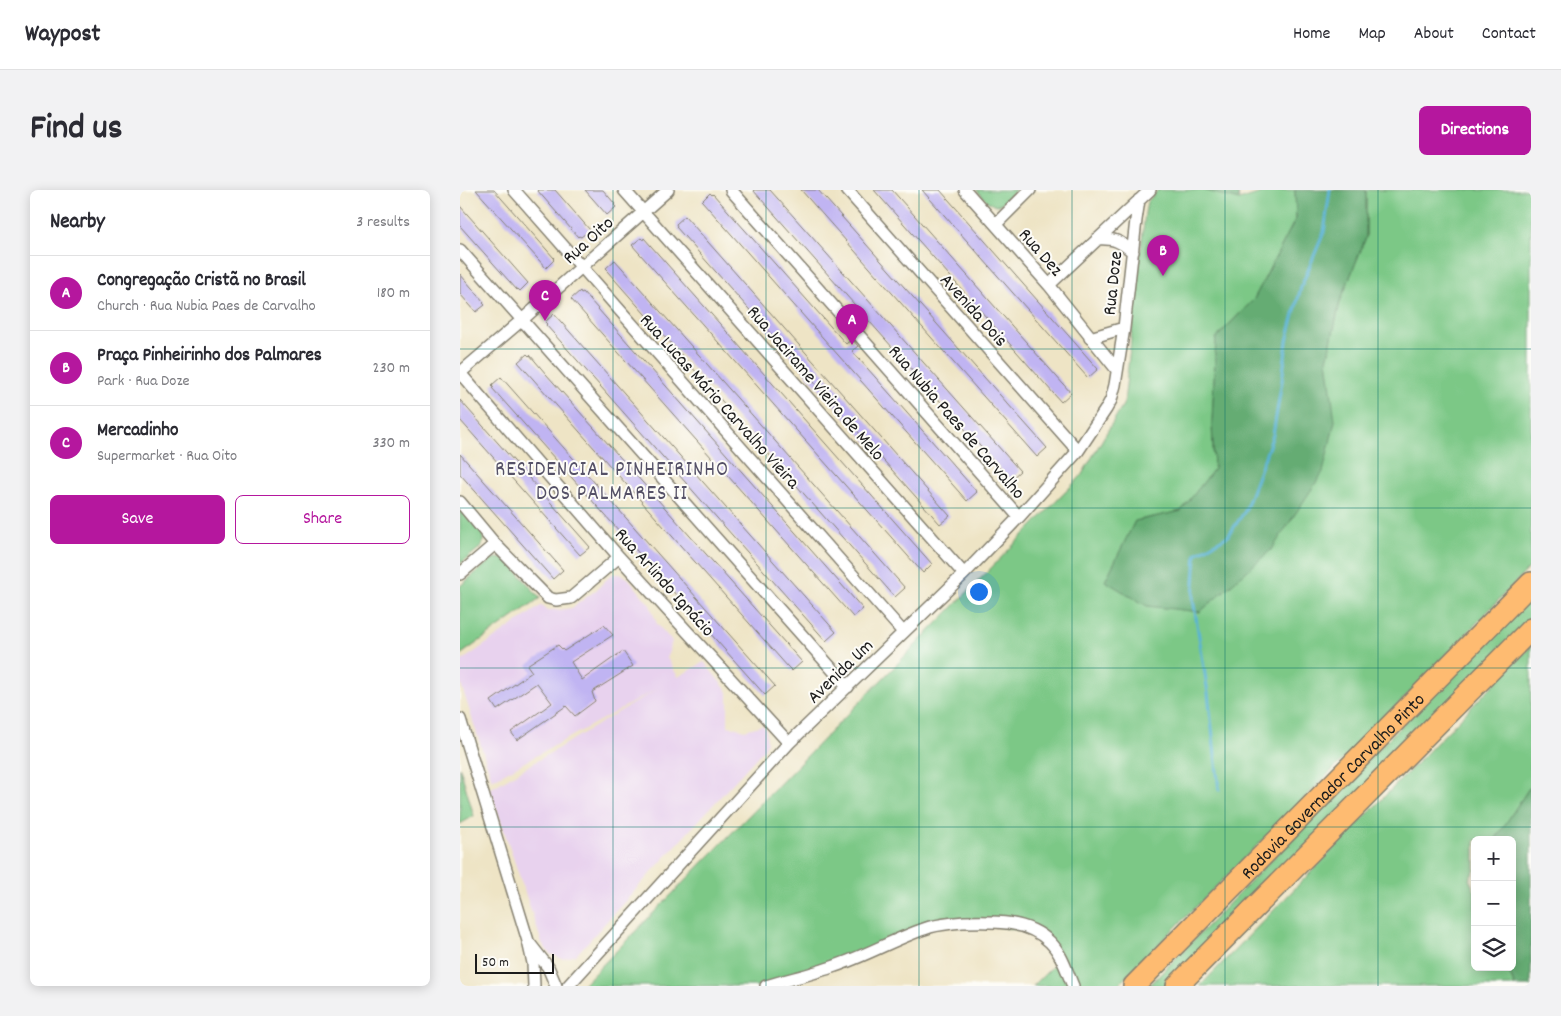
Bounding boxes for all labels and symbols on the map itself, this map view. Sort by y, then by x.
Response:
street label: Rua Oito [558,211,621,272]
street label: Rua Dez [1011,223,1068,283]
pin: B [1147,235,1179,276]
street label: Rua Doze [1098,250,1131,317]
street label: Avenida Dois [932,269,1013,354]
pin: C [529,280,561,321]
street label: Rua Jacirame Vieira de Melo [739,301,890,468]
pin: A [836,304,868,345]
street label: Rua Lucas Mário Carvalho Vieira [632,309,805,497]
street label: Rua Nubia Paes de Carvalho [881,340,1030,506]
district label: RESIDENCIAL PINHEIRINHO DOS PALMARES II [495,456,729,510]
street label: Rua Arlindo Ignácio [607,523,720,644]
your location [966,579,992,605]
street label: Avenida Um [802,634,881,711]
street label: Rodovia Governador Carvalho Pinto [1236,688,1433,887]
scale bar [475,951,554,974]

